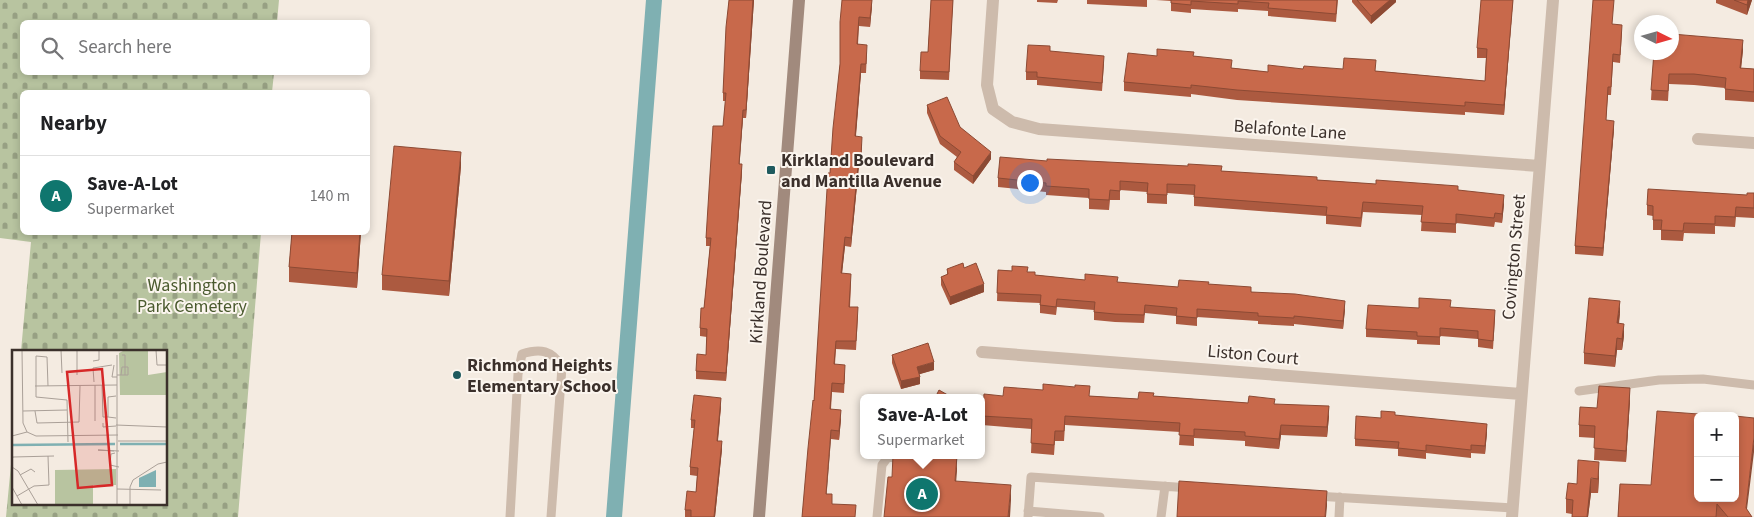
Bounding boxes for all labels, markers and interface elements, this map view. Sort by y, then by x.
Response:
north arrow [1634,15,1679,60]
search box [20,20,370,75]
icon: search [38,34,66,62]
text: Search here [78,34,172,61]
text: Nearby [40,108,107,138]
street label: Belafonte Lane [1233,114,1347,146]
place label: Kirkland Boulevard and Mantilla Avenue [781,148,942,194]
marker: Kirkland Boulevard and Mantilla Avenue [765,164,777,176]
your location [1017,170,1043,196]
text: Save-A-Lot [87,171,178,198]
text: A [51,185,61,207]
text: 140 m [310,185,350,207]
street label: Covington Street [1496,193,1532,321]
text: Supermarket [87,198,174,220]
street label: Kirkland Boulevard [744,199,778,345]
park label: Washington Park Cemetery [137,273,248,319]
street label: Liston Court [1206,339,1300,371]
inset map [12,350,168,504]
place label: Richmond Heights Elementary School [467,353,617,399]
marker: Richmond Heights Elementary School [451,369,463,381]
popup [860,394,985,459]
text: Save-A-Lot [877,402,968,429]
map controls [1694,412,1739,502]
button: + [1694,412,1739,457]
text: Supermarket [877,429,964,451]
button: − [1694,457,1739,502]
pin: A [906,475,938,513]

